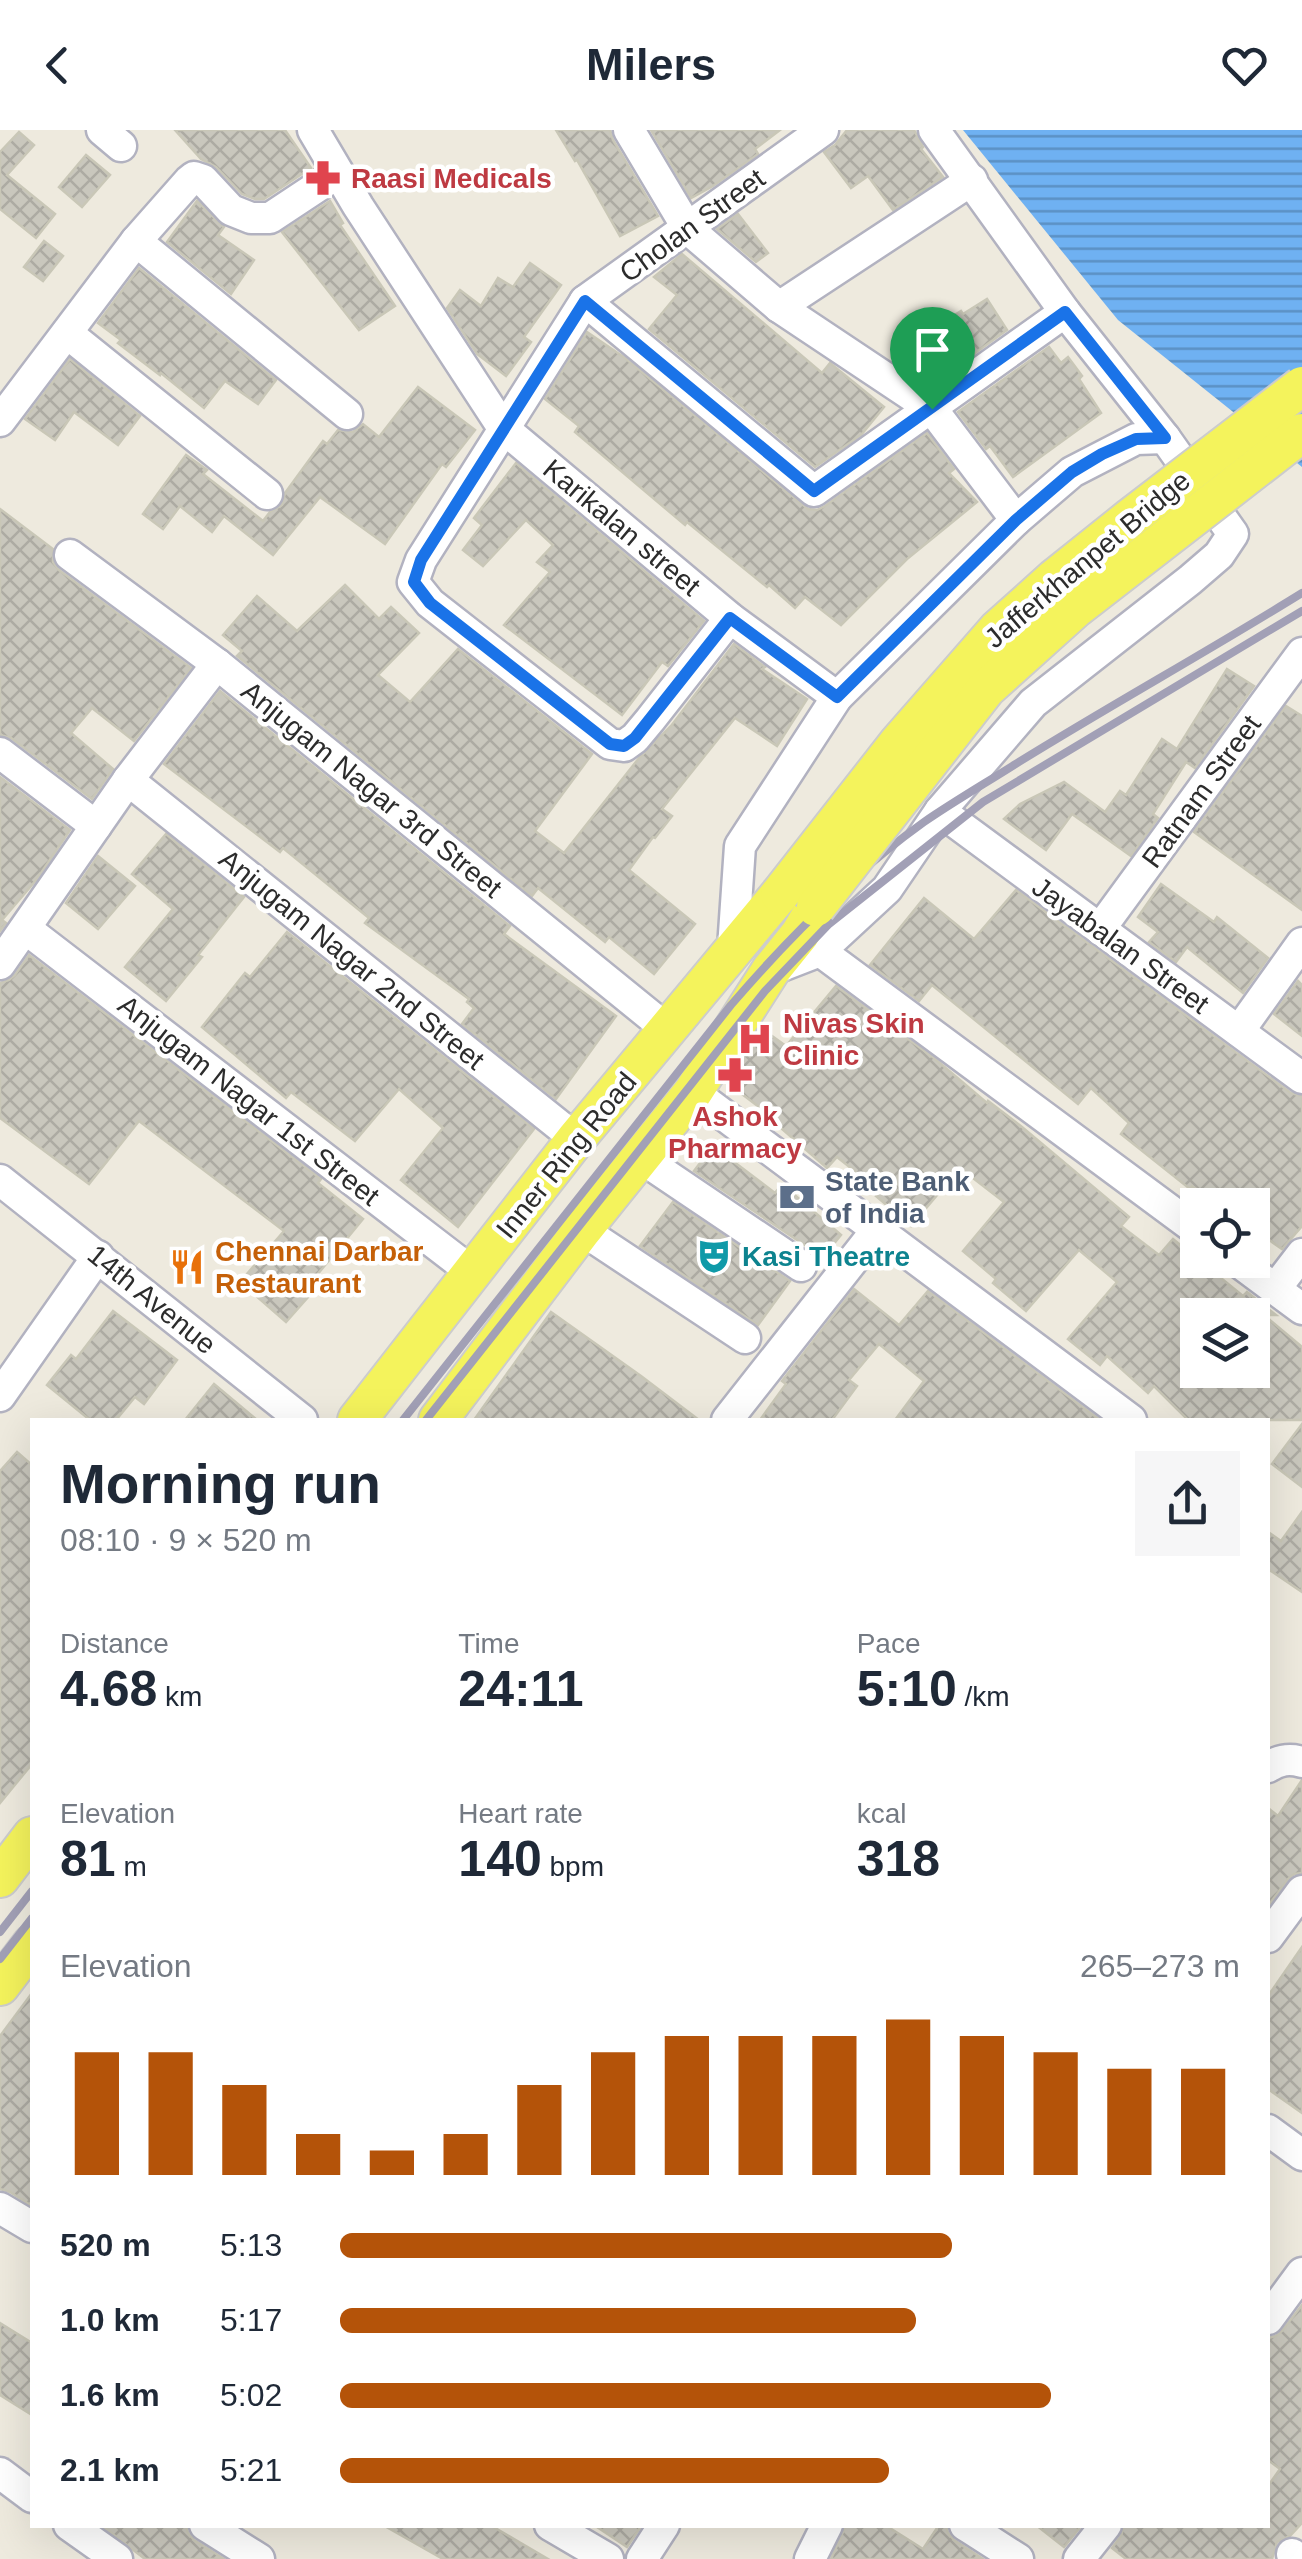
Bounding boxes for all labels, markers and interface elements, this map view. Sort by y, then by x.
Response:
icon: back [30,38,85,93]
icon: heart [1217,38,1272,93]
text: Milers [586,39,716,90]
pharmacy icon: Raasi Medicals [304,159,342,197]
street label: Cholan Street [614,162,771,288]
place label: Raasi Medicals [351,163,552,194]
pin [890,307,975,410]
icon: arrive [905,322,960,377]
street label: Karikalan street [537,453,706,602]
street label: Jafferkhanpet Bridge [979,465,1196,654]
street label: Anjugam Nagar 3rd Street [236,675,508,904]
street label: Ratnam Street [1136,709,1267,873]
street label: Anjugam Nagar 2nd Street [213,843,490,1076]
street label: Jayabalan Street [1027,871,1215,1020]
street label: Anjugam Nagar 1st Street [112,989,385,1212]
place label: Nivas Skin Clinic [783,1008,925,1071]
hospital icon: Nivas Skin Clinic [736,1020,774,1058]
pharmacy icon: Ashok Pharmacy [716,1056,754,1094]
street label: Inner Ring Road [490,1066,643,1244]
place label: Ashok Pharmacy [668,1101,802,1164]
place label: State Bank of India [825,1166,970,1229]
bank icon: State Bank of India [778,1178,816,1216]
map controls [1180,1188,1270,1388]
button: locate [1180,1188,1270,1278]
place label: Chennai Darbar Restaurant [215,1236,424,1299]
theatre icon: Kasi Theatre [695,1237,733,1275]
street label: 14th Avenue [82,1239,222,1360]
place label: Kasi Theatre [742,1241,910,1272]
restaurant icon: Chennai Darbar Restaurant [168,1248,206,1286]
button: layers [1180,1298,1270,1388]
button: share [1135,1451,1240,1556]
text: Morning run [60,1453,381,1515]
text: 08:10 · 9 × 520 m [60,1522,312,1558]
text: Distance [60,1628,169,1659]
text: Time [458,1628,520,1659]
text: Pace [857,1628,920,1659]
text: 4.68 [60,1661,157,1717]
text: 24:11 [458,1661,583,1717]
text: 5:10 [857,1661,957,1717]
text: km [157,1681,202,1712]
text: /km [957,1681,1010,1712]
text: Elevation [60,1798,175,1829]
text: Heart rate [458,1798,583,1829]
text: kcal [857,1798,906,1829]
text: 81 [60,1831,116,1887]
text: 140 [458,1831,542,1887]
text: 318 [857,1831,940,1887]
text: m [116,1851,147,1882]
text: bpm [542,1851,604,1882]
text: Elevation [60,1948,192,1984]
text: 265–273 m [1080,1948,1240,1984]
text: 520 m [60,2227,151,2263]
text: 5:13 [220,2227,282,2263]
text: 1.0 km [60,2302,160,2338]
text: 5:17 [220,2302,282,2338]
text: 1.6 km [60,2377,160,2413]
text: 5:02 [220,2377,282,2413]
text: 2.1 km [60,2452,160,2488]
text: 5:21 [220,2452,282,2488]

